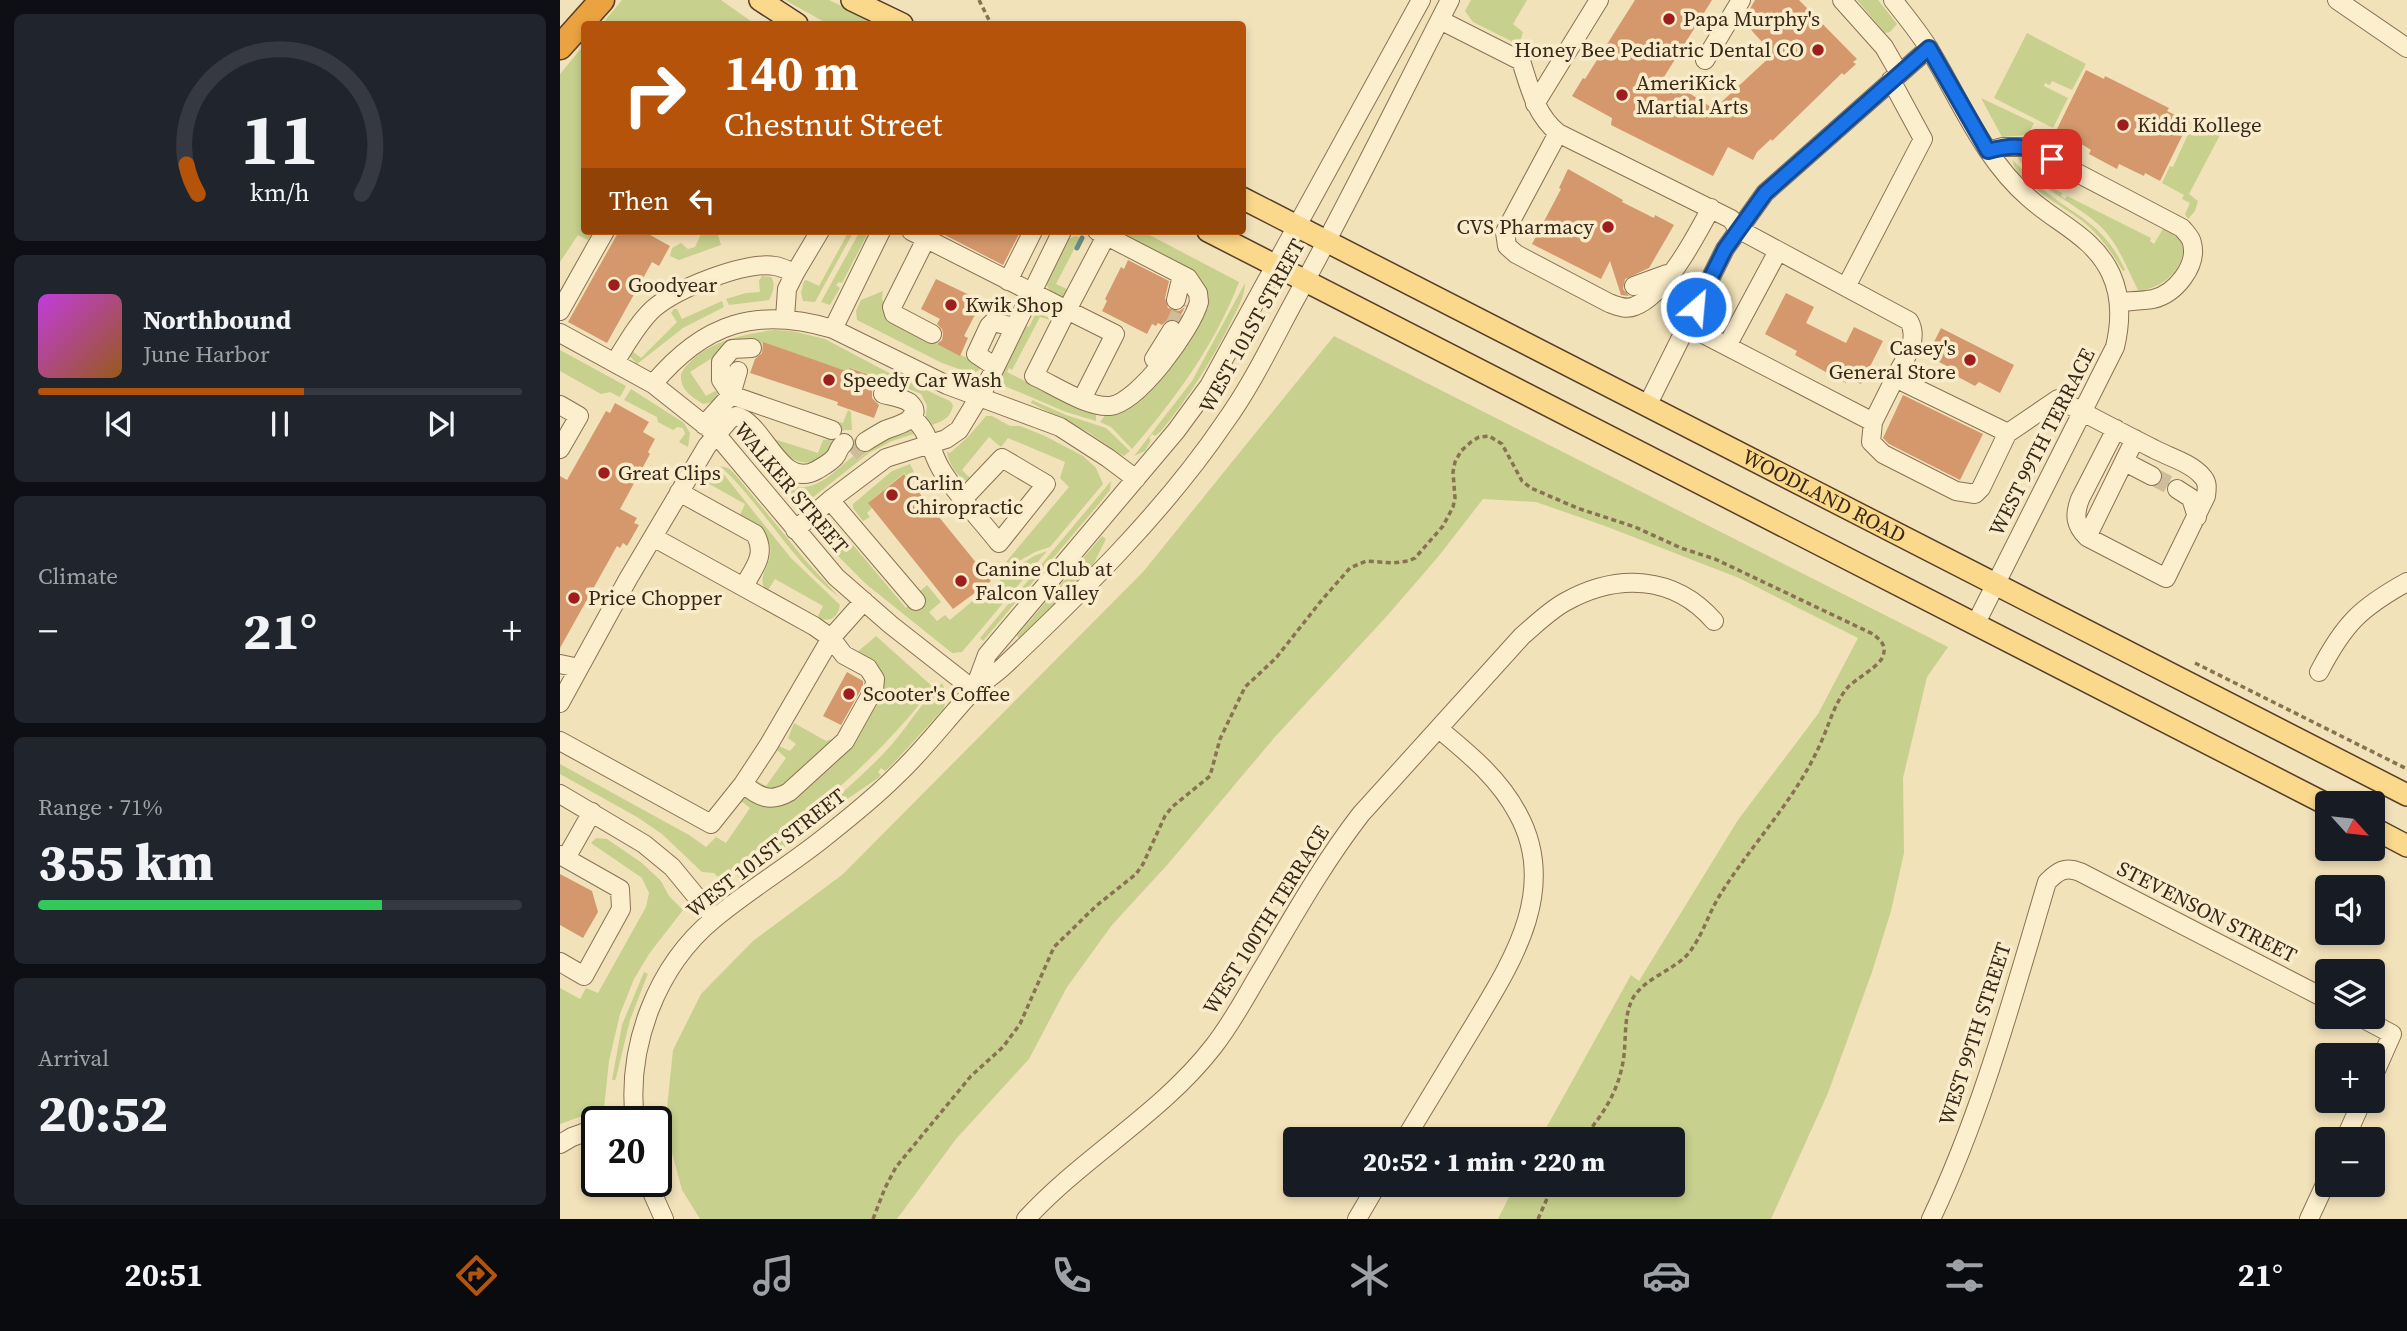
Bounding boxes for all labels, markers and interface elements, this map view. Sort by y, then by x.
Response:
place label: Papa Murphy's [1683,4,1820,33]
marker: Papa Murphy's [1661,11,1677,27]
place label: Honey Bee Pediatric Dental CO [1514,35,1804,64]
text: 140 m [724,39,859,106]
marker: Honey Bee Pediatric Dental CO [1810,42,1826,58]
icon: right [609,49,700,140]
place label: AmeriKick Martial Arts [1636,68,1748,121]
marker: AmeriKick Martial Arts [1614,87,1630,103]
text: 11 [241,89,319,188]
text: Chestnut Street [724,103,943,147]
place label: Kiddi Kollege [2137,110,2262,139]
marker: Kiddi Kollege [2115,117,2131,133]
pin [2022,129,2082,189]
icon: arrive [2033,140,2071,178]
text: km/h [250,174,310,208]
icon: left [683,182,721,220]
text: Then [609,183,669,219]
place label: CVS Pharmacy [1457,212,1594,241]
marker: CVS Pharmacy [1600,219,1616,235]
street label: WEST 101ST STREET [1192,233,1312,418]
place label: Goodyear [628,270,717,299]
position arrow [1659,270,1733,344]
marker: Goodyear [606,277,622,293]
place label: Kwik Shop [965,290,1063,319]
marker: Kwik Shop [943,297,959,313]
text: Northbound [143,302,291,338]
place label: Casey's General Store [1829,333,1956,386]
text: June Harbor [143,338,270,370]
street label: WEST 99TH TERRACE [1982,343,2102,541]
marker: Casey's General Store [1962,352,1978,368]
place label: Speedy Car Wash [843,365,1002,394]
marker: Speedy Car Wash [821,372,837,388]
icon: previous [100,405,138,443]
icon: pause [261,405,299,443]
icon: next [422,405,460,443]
street label: WALKER STREET [728,416,855,560]
street label: WOODLAND ROAD [1737,442,1911,550]
place label: Great Clips [618,458,721,487]
marker: Great Clips [596,465,612,481]
place label: Carlin Chiropractic [906,468,1023,521]
marker: Carlin Chiropractic [884,487,900,503]
place label: Canine Club at Falcon Valley [975,554,1112,607]
text: Climate [38,560,118,592]
marker: Canine Club at Falcon Valley [953,573,969,589]
place label: Price Chopper [588,583,722,612]
marker: Price Chopper [566,590,582,606]
text: 21° [243,595,317,666]
text: − [38,605,58,657]
text: + [502,605,522,657]
place label: Scooter's Coffee [863,679,1010,708]
marker: Scooter's Coffee [841,686,857,702]
street label: WEST 101ST STREET [680,781,852,924]
text: Range · 71% [38,791,163,823]
north arrow [2315,791,2385,861]
map controls [2315,791,2385,1197]
street label: WEST 100TH TERRACE [1196,820,1336,1020]
text: 355 km [38,826,214,897]
street label: STEVENSON STREET [2112,854,2302,970]
button: sound [2315,875,2385,945]
street label: WEST 99TH STREET [1931,938,2018,1129]
button: layers [2315,959,2385,1029]
text: Arrival [38,1042,109,1074]
button: + [2315,1043,2385,1113]
text: 20:52 [38,1077,168,1148]
speed limit sign: 20 [581,1106,672,1197]
button: − [2315,1127,2385,1197]
text: 20:52 · 1 min · 220 m [1363,1144,1605,1180]
icon: directions [452,1251,501,1300]
icon: music [749,1251,798,1300]
icon: phone [1047,1251,1096,1300]
icon: climate [1345,1251,1394,1300]
icon: car [1642,1251,1691,1300]
icon: filters [1940,1251,1989,1300]
text: 20:51 [124,1253,203,1297]
text: 21° [2237,1253,2283,1297]

